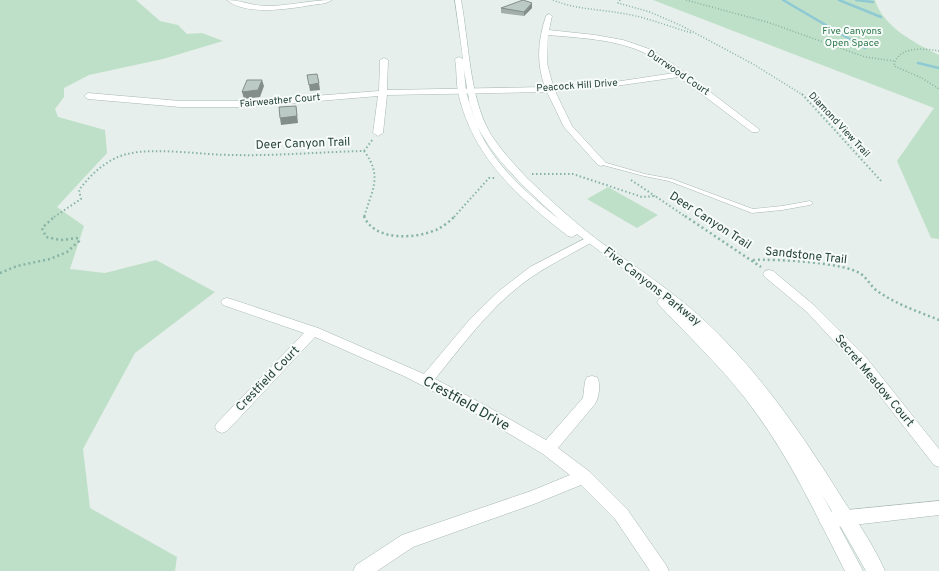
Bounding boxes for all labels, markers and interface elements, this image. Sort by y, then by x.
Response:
park label: Five Canyons Open Space [822,25,882,50]
street label: Durrwood Court [644,47,712,99]
street label: Peacock Hill Drive [536,77,618,95]
street label: Diamond View Trail [805,90,873,160]
street label: Fairweather Court [239,91,321,111]
street label: Deer Canyon Trail [255,134,351,154]
street label: Deer Canyon Trail [666,189,754,253]
street label: Five Canyons Parkway [600,244,704,330]
street label: Sandstone Trail [764,244,848,268]
street label: Secret Meadow Court [831,332,917,430]
street label: Crestfield Court [233,343,303,415]
street label: Crestfield Drive [420,373,512,435]

